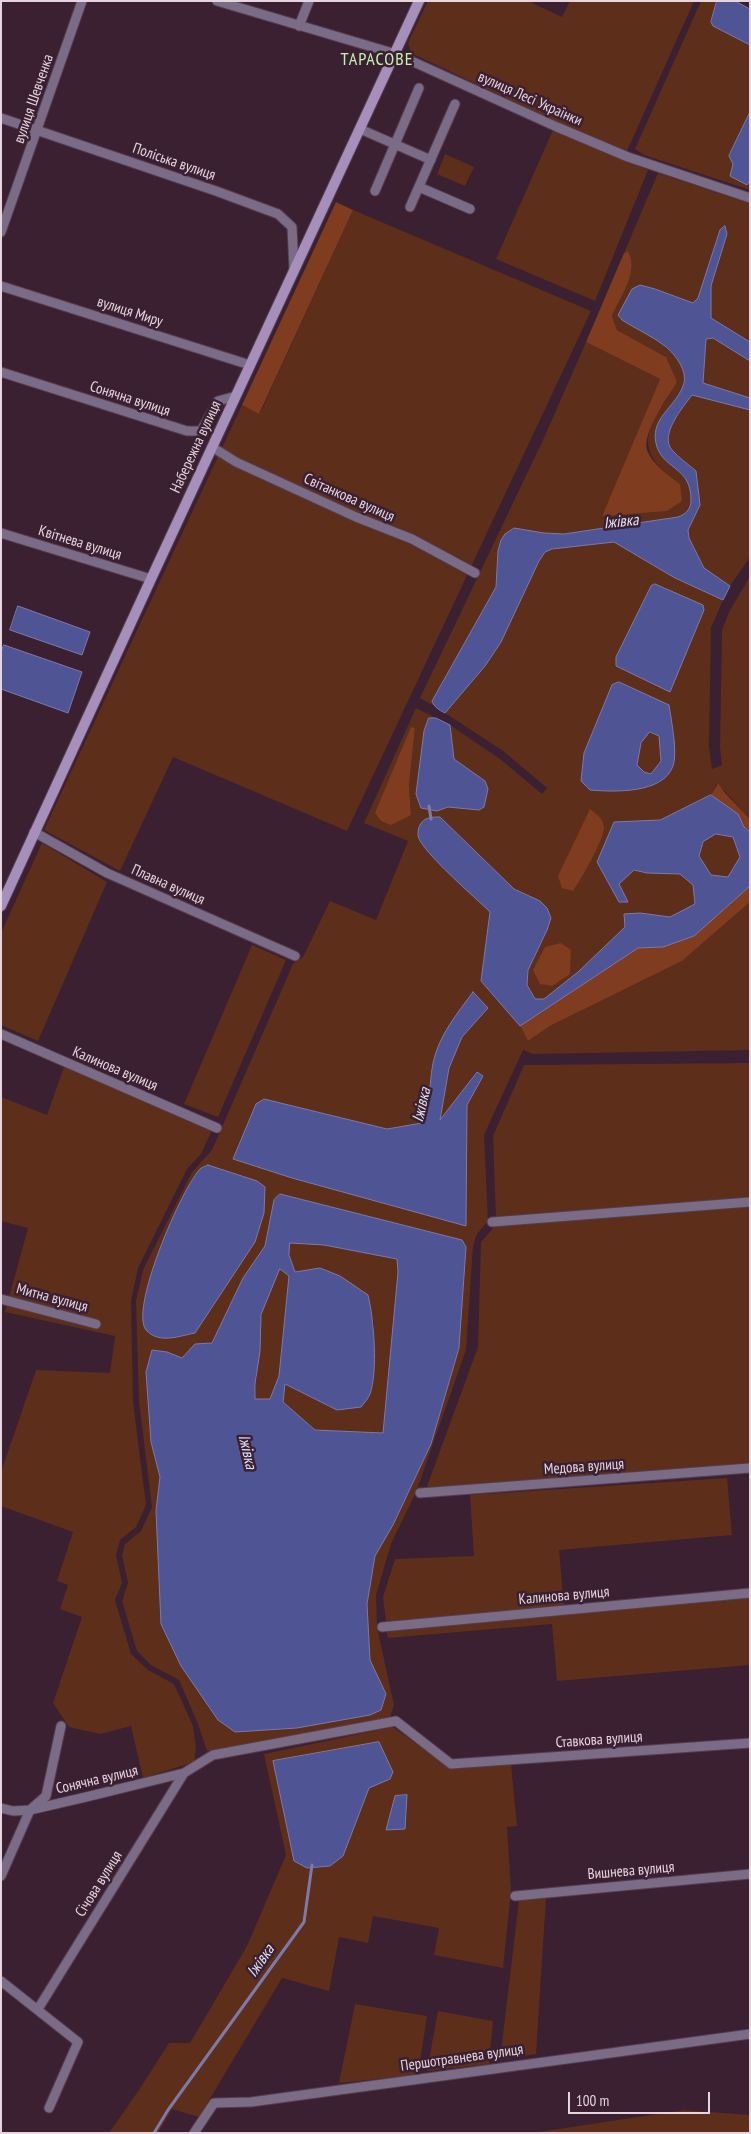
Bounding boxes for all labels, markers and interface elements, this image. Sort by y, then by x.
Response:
district label: ТАРАСОВЕ [340,49,414,71]
street label: вулиця Шевченка [10,52,58,146]
street label: вулиця Лесі Українки [475,68,585,130]
street label: Поліська вулиця [130,139,218,185]
street label: вулиця Миру [95,293,165,331]
street label: Сонячна вулиця [88,378,172,420]
street label: Набережна вулиця [167,398,225,496]
street label: Світанкова вулиця [301,470,397,526]
water label: Іжівка [603,511,639,533]
street label: Квітнева вулиця [36,522,124,564]
street label: Плавна вулиця [129,861,207,909]
street label: Калинова вулиця [70,1043,160,1095]
water label: Іжівка [409,1086,435,1124]
street label: Митна вулиця [14,1280,90,1316]
water label: Іжівка [234,1433,260,1471]
street label: Медова вулиця [543,1455,625,1479]
street label: Калинова вулиця [518,1583,610,1609]
street label: Ставкова вулиця [555,1728,643,1752]
street label: Сонячна вулиця [54,1762,140,1798]
street label: Січова вулиця [72,1848,126,1920]
street label: Вишнева вулиця [587,1858,675,1884]
water label: Іжівка [243,1941,279,1981]
street label: Першотравнева вулиця [399,2040,525,2076]
scale bar [571,2082,714,2114]
text: 100 m [576,2091,609,2110]

